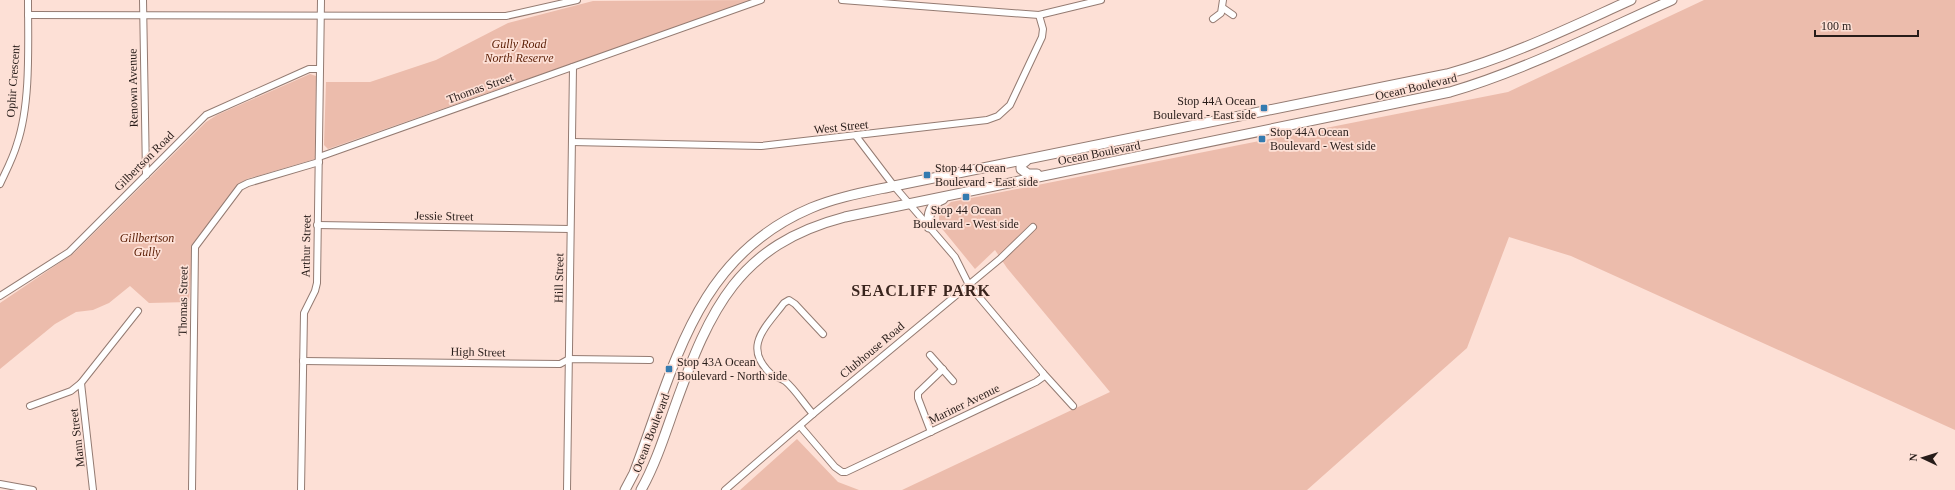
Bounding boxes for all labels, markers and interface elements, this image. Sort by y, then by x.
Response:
scale bar [1815,12,1918,38]
text: 100 m [1821,19,1852,33]
park label: Gully Road North Reserve [484,37,554,65]
street label: Ophir Crescent [3,43,23,118]
street label: Renown Avenue [125,49,141,127]
street label: Thomas Street [445,69,516,106]
street label: Ocean Boulevard [1374,71,1458,103]
place label: Stop 44A Ocean Boulevard - East side [1153,94,1256,122]
marker: Stop 44A Ocean Boulevard - East side [1259,103,1269,113]
street label: West Street [813,117,870,137]
place label: Stop 44A Ocean Boulevard - West side [1270,125,1376,153]
street label: Gilbertson Road [111,128,177,194]
marker: Stop 44A Ocean Boulevard - West side [1257,134,1267,144]
street label: Ocean Boulevard [1057,138,1141,168]
place label: Stop 44 Ocean Boulevard - East side [935,161,1038,189]
marker: Stop 44 Ocean Boulevard - East side [922,170,932,180]
marker: Stop 44 Ocean Boulevard - West side [961,192,971,202]
place label: Stop 44 Ocean Boulevard - West side [913,203,1019,231]
street label: Jessie Street [414,208,474,224]
street label: Arthur Street [298,214,314,278]
park label: Gillbertson Gully [120,231,174,259]
street label: Hill Street [552,252,566,303]
street label: Thomas Street [175,265,191,336]
district label: SEACLIFF PARK [851,282,991,299]
street label: Clubhouse Road [837,319,907,381]
street label: High Street [450,345,506,359]
place label: Stop 43A Ocean Boulevard - North side [677,355,787,383]
marker: Stop 43A Ocean Boulevard - North side [664,364,674,374]
street label: Mariner Avenue [926,381,1002,427]
street label: Ocean Boulevard [629,391,673,475]
street label: Mann Street [66,407,88,468]
north arrow [1903,438,1943,478]
text: N [1907,453,1919,462]

